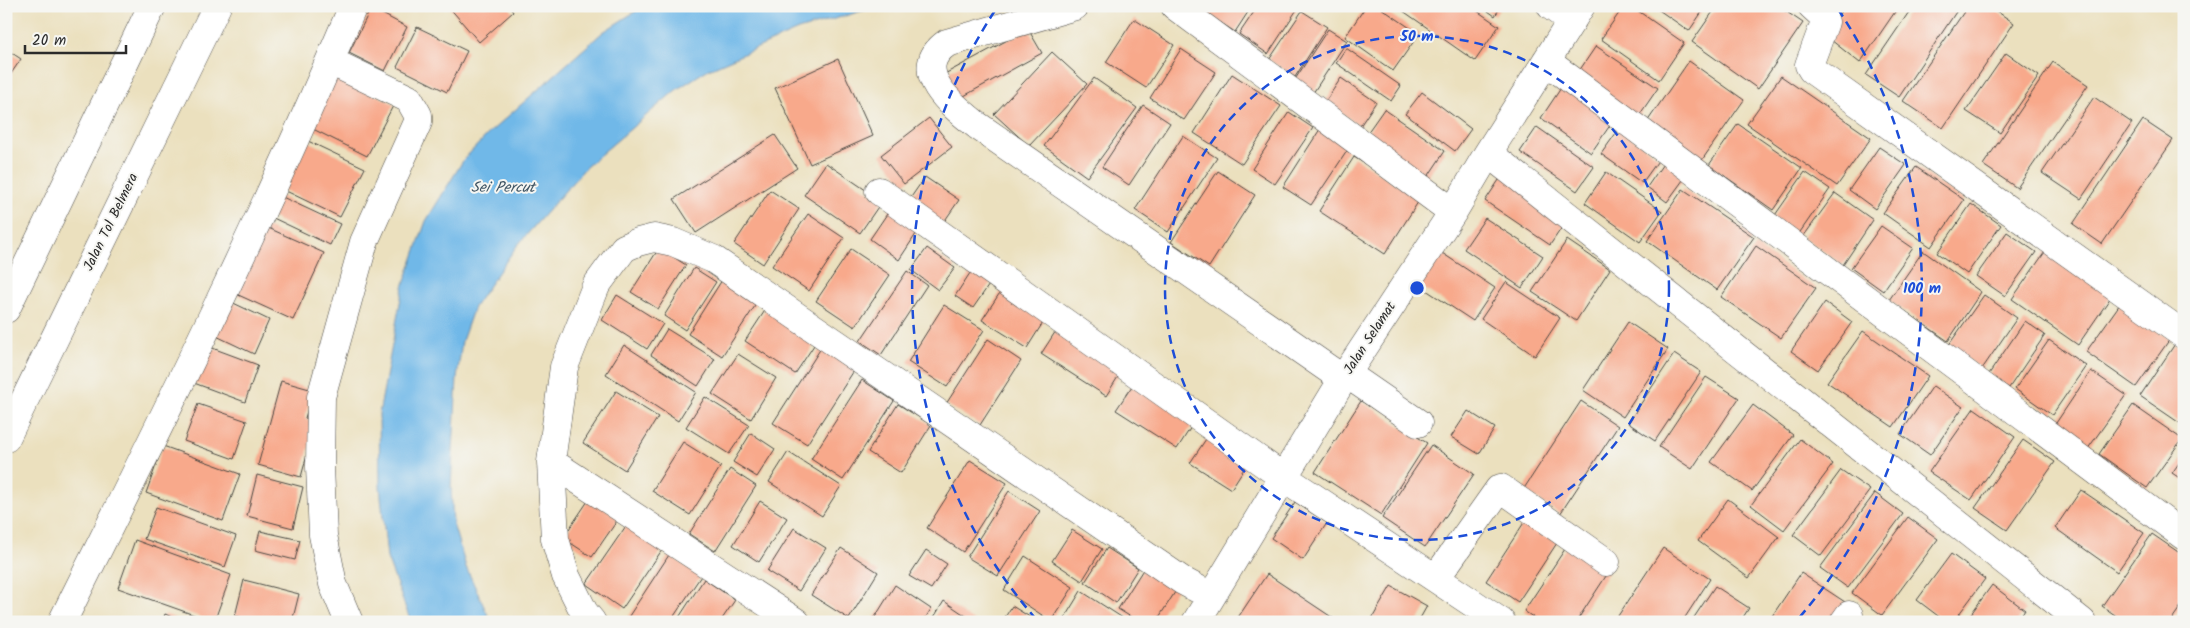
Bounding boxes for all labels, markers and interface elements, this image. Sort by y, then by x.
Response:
scale bar [25,22,126,54]
text: 50 m [1399,25,1434,49]
text: 20 m [32,29,66,53]
street label: Jalan Tol Belmera [78,169,144,275]
water label: Sei Percut [471,176,537,200]
text: 100 m [1903,277,1941,301]
centre of rings [1408,279,1426,297]
street label: Jalan Selamat [1338,297,1402,379]

